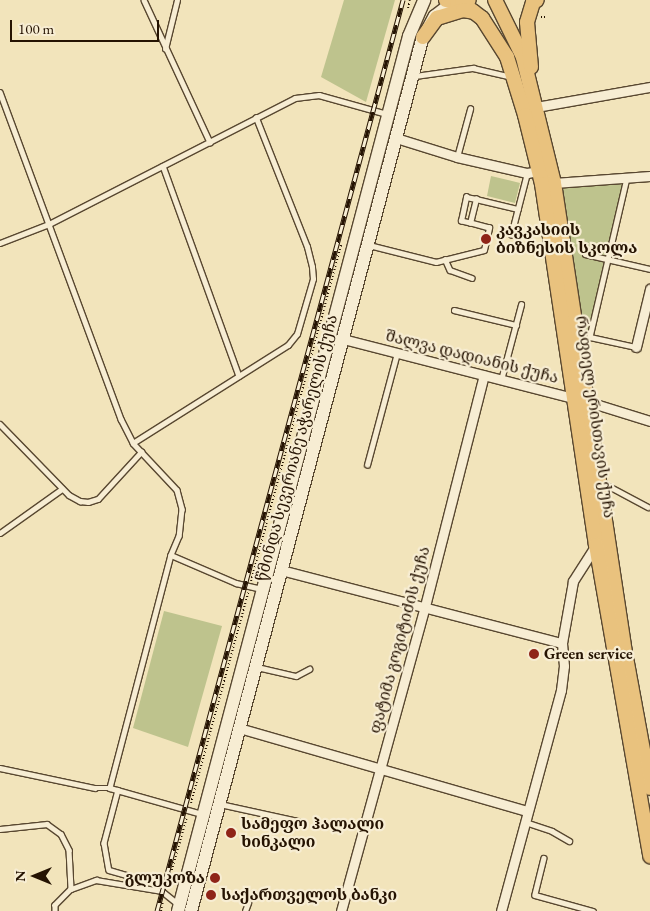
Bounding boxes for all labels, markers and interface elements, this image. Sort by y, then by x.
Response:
scale bar [12,10,161,42]
text: 100 m [18,19,54,38]
place label: კავკასიის ბიზნესის სკოლა [496,220,637,258]
marker: კავკასიის ბიზნესის სკოლა [480,233,492,245]
street label: წმინდა სევერიანე აჭარელის ქუჩა [252,312,342,584]
street label: რაფიელ ერისთავის ქუჩა [571,315,619,519]
street label: შალვა დადიანის ქუჩა [384,326,560,388]
street label: ფატიმა გოგიტიძის ქუჩა [366,544,434,736]
place label: Green service [544,644,633,664]
marker: Green service [528,648,540,660]
place label: სამეფო ჰალალი ხინკალი [241,814,384,852]
marker: სამეფო ჰალალი ხინკალი [225,827,237,839]
north arrow [10,851,60,901]
place label: გლუკოზა [125,868,205,888]
text: N [11,870,29,882]
marker: გლუკოზა [209,872,221,884]
place label: საქართველოს ბანკი [221,885,397,905]
marker: საქართველოს ბანკი [205,889,217,901]

